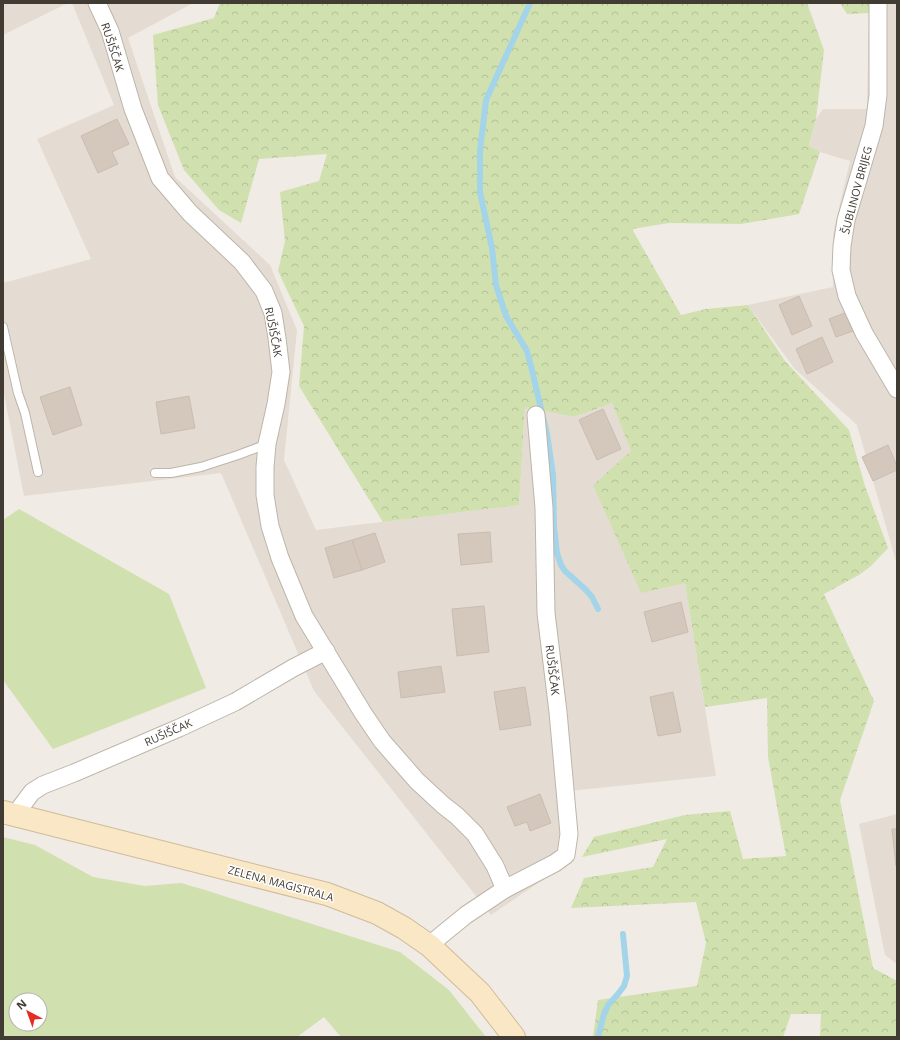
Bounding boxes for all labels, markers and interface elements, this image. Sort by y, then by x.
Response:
street label: RUŠIŠČAK [98,21,128,74]
street label: ŠUBLINOV BRIJEG [837,144,875,236]
street label: RUŠIŠČAK [262,306,286,359]
street label: RUŠIŠČAK [542,644,564,696]
street label: RUŠIŠČAK [142,715,194,749]
street label: ZELENA MAGISTRALA [227,862,336,904]
north arrow [8,992,48,1032]
text: N [13,995,29,1013]

